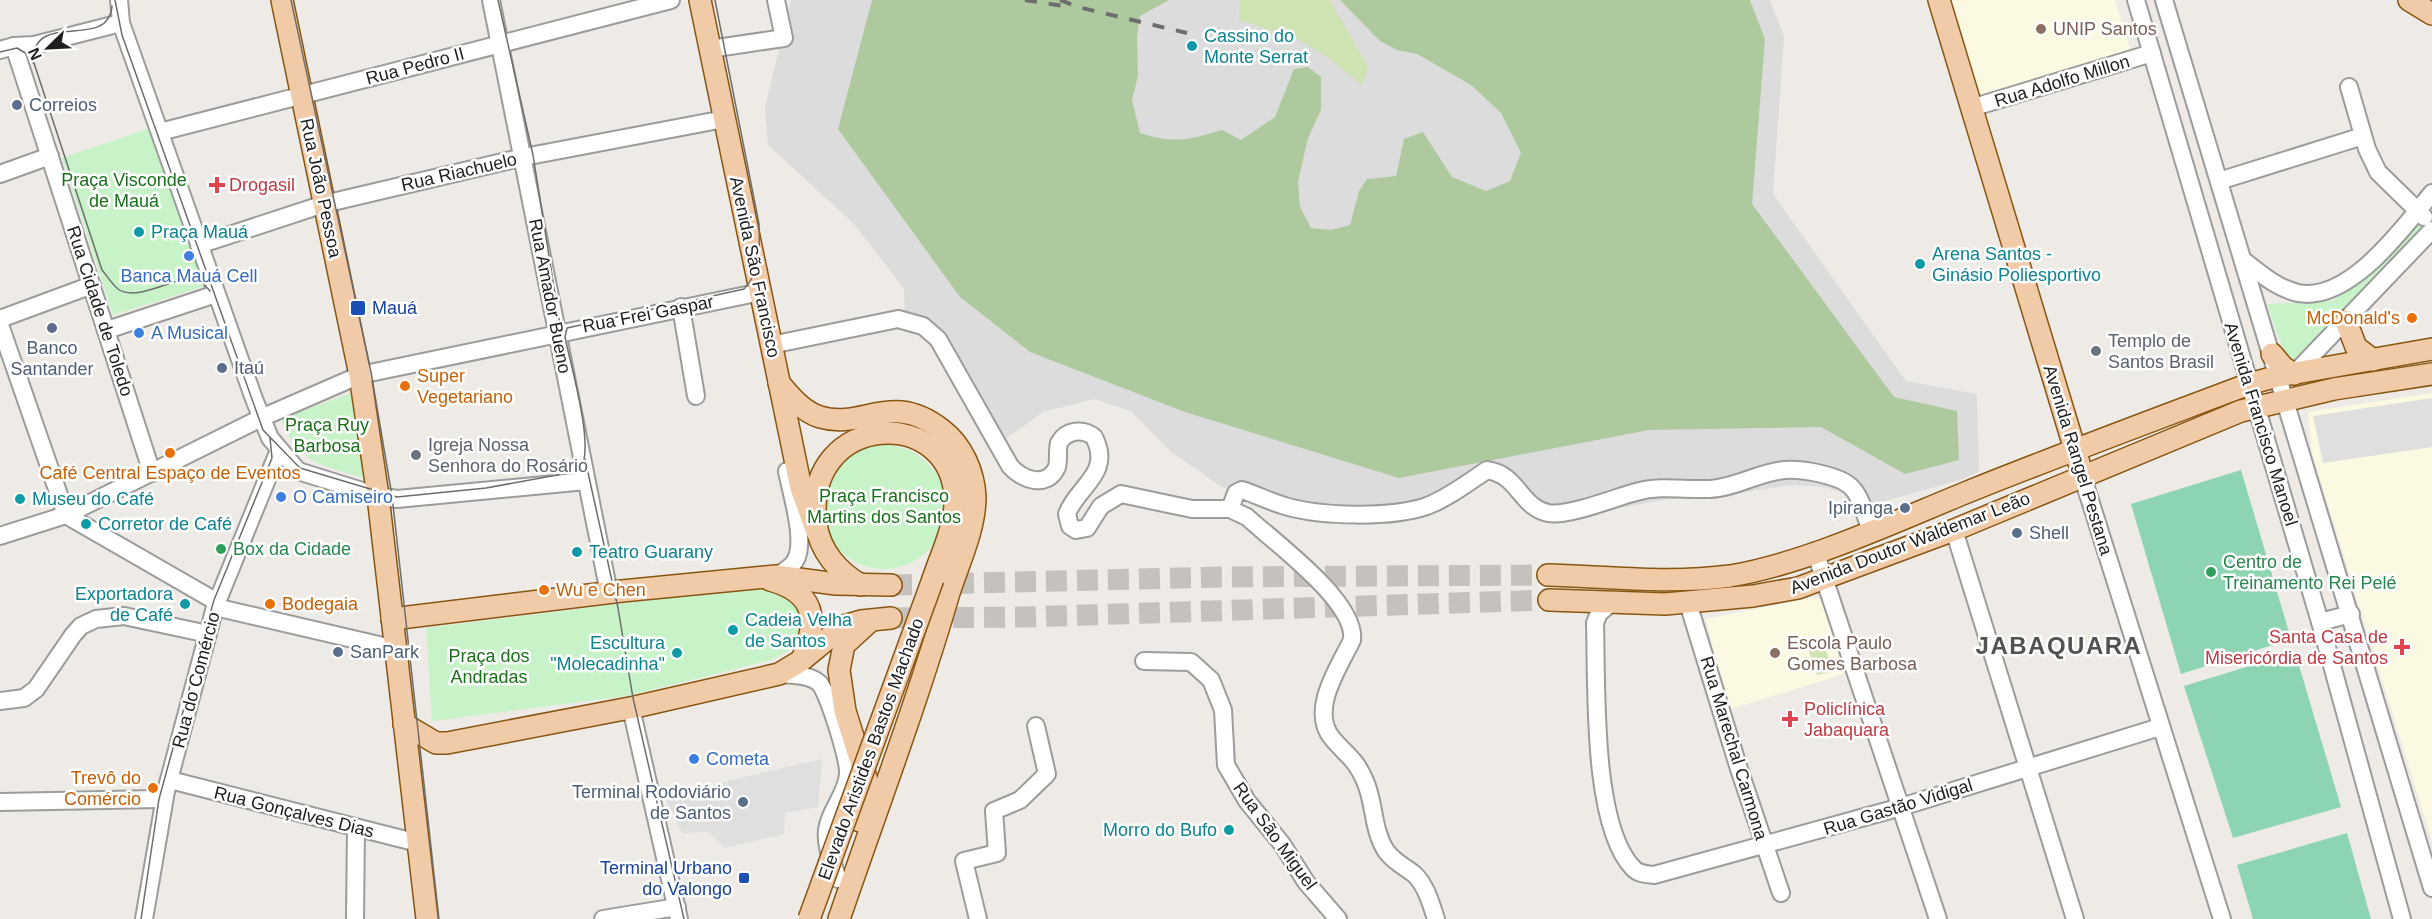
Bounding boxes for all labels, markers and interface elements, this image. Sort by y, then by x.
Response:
north arrow [18,18,78,78]
place label: UNIP Santos [2053,19,2157,39]
marker: UNIP Santos [2034,22,2048,36]
place label: Cassino do Monte Serrat [1204,26,1308,67]
marker: Cassino do Monte Serrat [1185,39,1199,53]
street label: Rua Pedro II [364,43,466,89]
text: N [25,45,45,63]
street label: Rua Adolfo Millon [1992,51,2132,111]
place label: Correios [29,95,97,115]
marker: Correios [10,98,24,112]
street label: Rua João Pessoa [296,116,346,261]
street label: Rua Riachuelo [399,149,519,195]
park label: Praça Visconde de Mauá [61,170,187,211]
place label: Drogasil [229,175,295,195]
street label: Avenida São Francisco [726,175,784,359]
marker: Drogasil [210,178,224,192]
street label: Rua Amador Bueno [525,217,575,375]
place label: Praça Mauá [151,222,249,242]
street label: Rua Cidade de Toledo [63,223,137,399]
marker: Praça Mauá [132,225,146,239]
place label: Arena Santos - Ginásio Poliesportivo [1932,244,2101,285]
marker: Banca Mauá Cell [182,249,196,263]
marker: Arena Santos - Ginásio Poliesportivo [1913,257,1927,271]
place label: Banca Mauá Cell [120,266,258,286]
street label: Rua Frei Gaspar [581,291,715,337]
place label: Mauá [372,298,418,318]
marker: Mauá [349,299,367,317]
place label: McDonald's [2307,308,2400,328]
marker: McDonald's [2405,311,2419,325]
street label: Avenida Francisco Manoel [2220,320,2302,528]
marker: Banco Santander [45,321,59,335]
place label: A Musical [151,323,228,343]
marker: A Musical [132,326,146,340]
place label: Templo de Santos Brasil [2108,331,2214,372]
place label: Banco Santander [10,338,94,379]
marker: Templo de Santos Brasil [2089,344,2103,358]
place label: Itaú [234,358,264,378]
marker: Itaú [215,361,229,375]
street label: Avenida Rangel Pestana [2040,362,2117,558]
place label: Super Vegetariano [417,366,513,407]
marker: Super Vegetariano [398,379,412,393]
park label: Praça Ruy Barbosa [285,415,369,456]
place label: Igreja Nossa Senhora do Rosário [428,435,588,476]
marker: Café Central Espaço de Eventos [163,446,177,460]
marker: Igreja Nossa Senhora do Rosário [409,448,423,462]
place label: Café Central Espaço de Eventos [39,463,301,483]
park label: Praça Francisco Martins dos Santos [807,486,961,527]
place label: O Camiseiro [293,487,393,507]
street label: Avenida Doutor Waldemar Leão [1787,488,2033,598]
place label: Museu do Café [32,489,154,509]
marker: O Camiseiro [274,490,288,504]
marker: Museu do Café [13,492,27,506]
place label: Ipiranga [1828,498,1894,518]
marker: Ipiranga [1898,501,1912,515]
place label: Corretor de Café [98,514,232,534]
marker: Corretor de Café [79,517,93,531]
place label: Shell [2029,523,2069,543]
marker: Shell [2010,526,2024,540]
place label: Box da Cidade [233,539,351,559]
marker: Box da Cidade [214,542,228,556]
place label: Teatro Guarany [589,542,713,562]
marker: Teatro Guarany [570,545,584,559]
place label: Centro de Treinamento Rei Pelé [2223,552,2396,593]
marker: Centro de Treinamento Rei Pelé [2204,565,2218,579]
place label: Wu e Chen [556,580,646,600]
marker: Wu e Chen [537,583,551,597]
place label: Exportadora de Café [75,584,174,625]
place label: Bodegaia [282,594,359,614]
marker: Exportadora de Café [178,597,192,611]
marker: Bodegaia [263,597,277,611]
street label: Rua do Comércio [168,610,224,750]
place label: Cadeia Velha de Santos [745,610,853,651]
street label: Elevado Aristides Bastos Machado [814,615,928,883]
marker: Cadeia Velha de Santos [726,623,740,637]
place label: Santa Casa de Misericórdia de Santos [2205,627,2388,668]
district label: JABAQUARA [1976,632,2142,659]
place label: Escultura "Molecadinha" [550,633,666,674]
place label: Escola Paulo Gomes Barbosa [1787,633,1918,674]
marker: Santa Casa de Misericórdia de Santos [2393,638,2411,656]
place label: SanPark [350,642,420,662]
marker: SanPark [331,645,345,659]
park label: Praça dos Andradas [448,646,530,687]
marker: Escultura "Molecadinha" [670,646,684,660]
marker: Escola Paulo Gomes Barbosa [1768,646,1782,660]
street label: Rua Marechal Carmona [1697,654,1772,843]
place label: Policlínica Jabaquara [1804,699,1890,740]
marker: Policlínica Jabaquara [1781,710,1799,728]
place label: Cometa [706,749,770,769]
marker: Cometa [687,752,701,766]
place label: Trevô do Comércio [64,768,141,809]
street label: Rua Gastão Vidigal [1821,775,1975,839]
street label: Rua São Miguel [1229,778,1321,894]
marker: Trevô do Comércio [146,781,160,795]
street label: Rua Gonçalves Dias [212,782,376,842]
place label: Terminal Rodoviário de Santos [572,782,731,823]
marker: Terminal Rodoviário de Santos [736,795,750,809]
place label: Morro do Bufo [1103,820,1217,840]
marker: Morro do Bufo [1222,823,1236,837]
place label: Terminal Urbano do Valongo [600,858,732,899]
marker: Terminal Urbano do Valongo [737,871,751,885]

